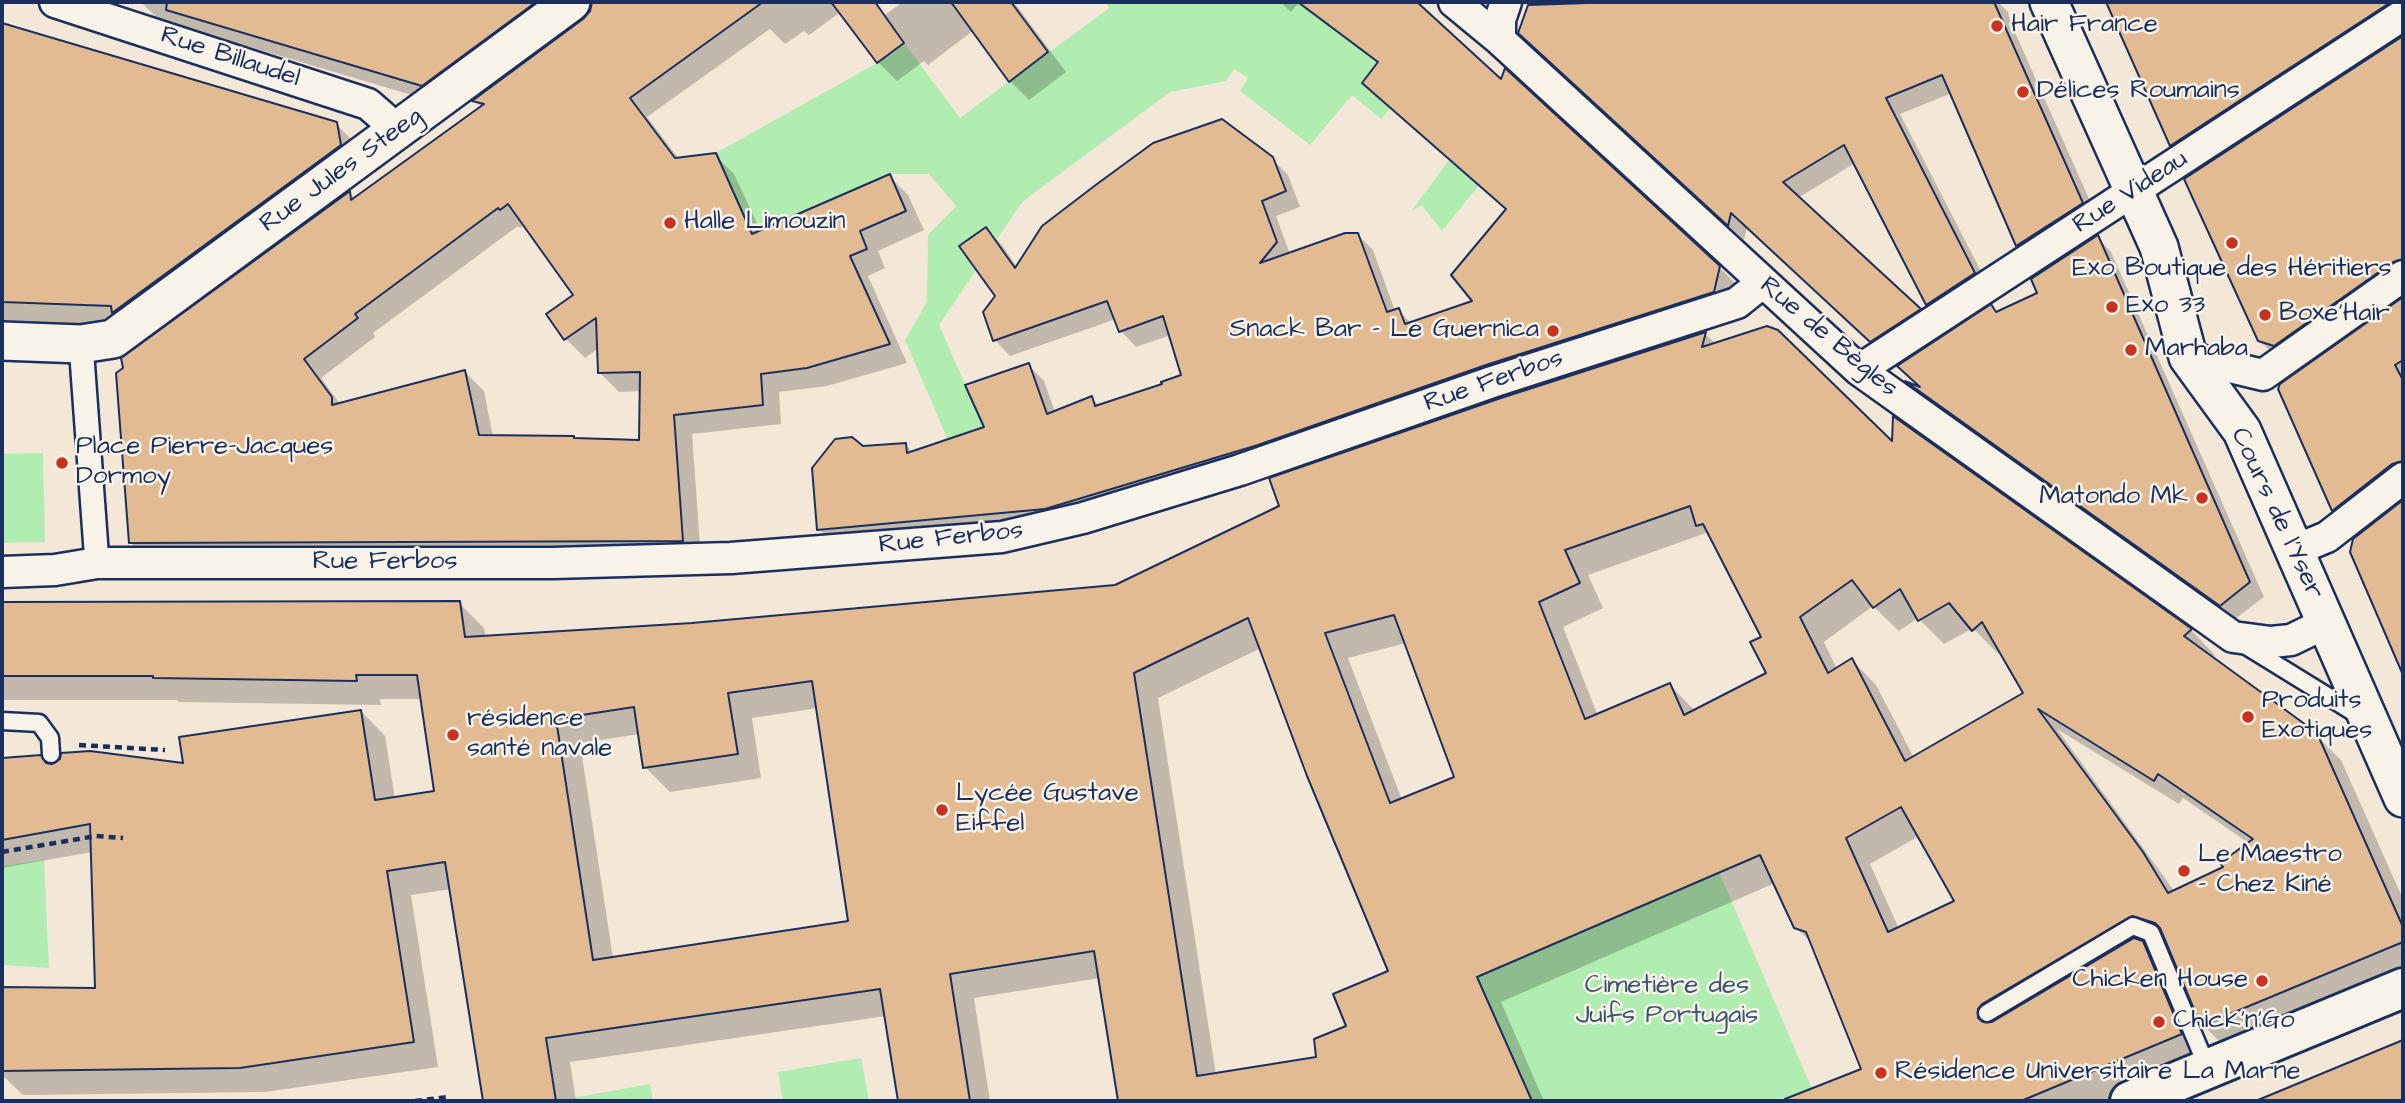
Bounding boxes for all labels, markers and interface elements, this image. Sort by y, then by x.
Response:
place label: Hair France [2011,10,2158,42]
marker: Hair France [1989,18,2005,34]
street label: Rue Billaudel [156,21,304,95]
place label: Délices Roumains [2037,76,2240,108]
marker: Délices Roumains [2015,84,2031,100]
street label: Rue Jules Steeg [255,101,429,241]
street label: Rue Videau [2068,144,2194,242]
place label: Halle Limouzin [684,207,845,239]
marker: Halle Limouzin [662,215,678,231]
marker: Exo Boutique des Héritiers [2224,235,2240,251]
place label: Exo Boutique des Héritiers [2072,254,2392,286]
street label: Rue de Bègles [1752,271,1904,405]
place label: Exo 33 [2126,291,2205,323]
marker: Exo 33 [2104,299,2120,315]
place label: Boxe'Hair [2279,299,2390,331]
marker: Boxe'Hair [2257,307,2273,323]
place label: Snack Bar - Le Guernica [1230,315,1539,347]
marker: Snack Bar - Le Guernica [1545,323,1561,339]
place label: Marhaba [2145,334,2248,366]
marker: Marhaba [2123,342,2139,358]
street label: Rue Ferbos [1420,344,1568,420]
street label: Cours de l'Yser [2223,423,2329,605]
place label: Place Pierre-Jacques Dormoy [76,432,333,494]
marker: Place Pierre-Jacques Dormoy [54,455,70,471]
place label: Matondo Mk [2039,482,2188,514]
marker: Matondo Mk [2194,490,2210,506]
street label: Rue Ferbos [877,516,1025,562]
street label: Rue Ferbos [313,547,457,579]
place label: Produits Exotiques [2262,686,2372,748]
place label: résidence santé navale [467,704,612,766]
marker: Produits Exotiques [2240,709,2256,725]
marker: résidence santé navale [445,727,461,743]
place label: Lycée Gustave Eiffel [956,779,1139,840]
marker: Lycée Gustave Eiffel [934,802,950,818]
place label: Le Maestro - Chez Kiné [2198,840,2342,902]
marker: Le Maestro - Chez Kiné [2176,863,2192,879]
place label: Chicken House [2072,965,2248,997]
park label: Cimetière des Juifs Portugais [1576,971,1758,1032]
marker: Chicken House [2254,973,2270,989]
place label: Chick'n'Go [2173,1006,2295,1038]
marker: Chick'n'Go [2151,1014,2167,1030]
place label: Résidence Universitaire La Marne [1895,1057,2301,1089]
marker: Résidence Universitaire La Marne [1873,1065,1889,1081]

